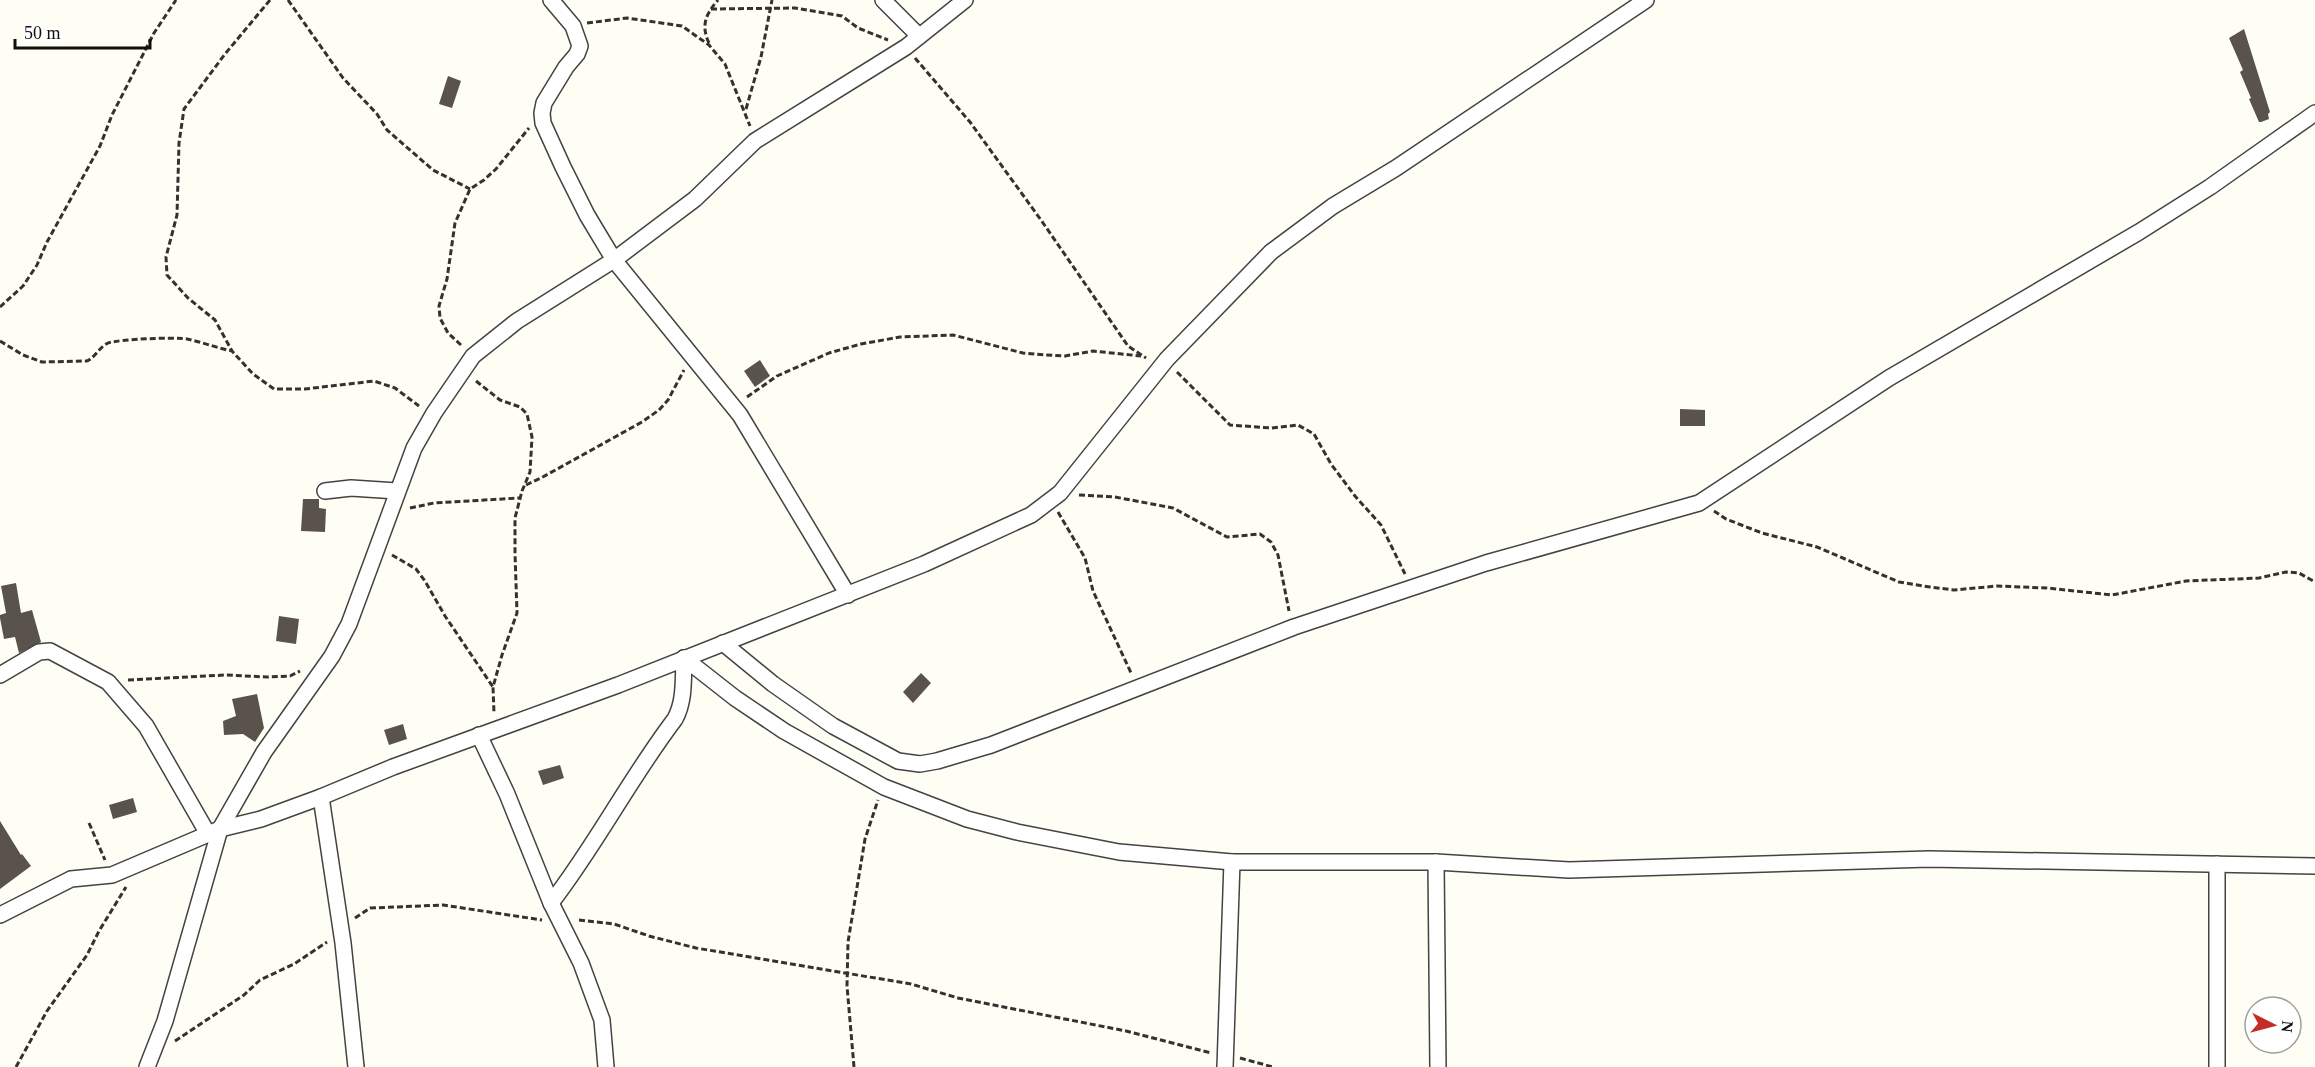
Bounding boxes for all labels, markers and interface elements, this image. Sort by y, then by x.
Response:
scale bar [15,12,150,50]
text: 50 m [24,23,61,43]
north arrow [2243,995,2303,1055]
text: N [2278,1020,2296,1034]

